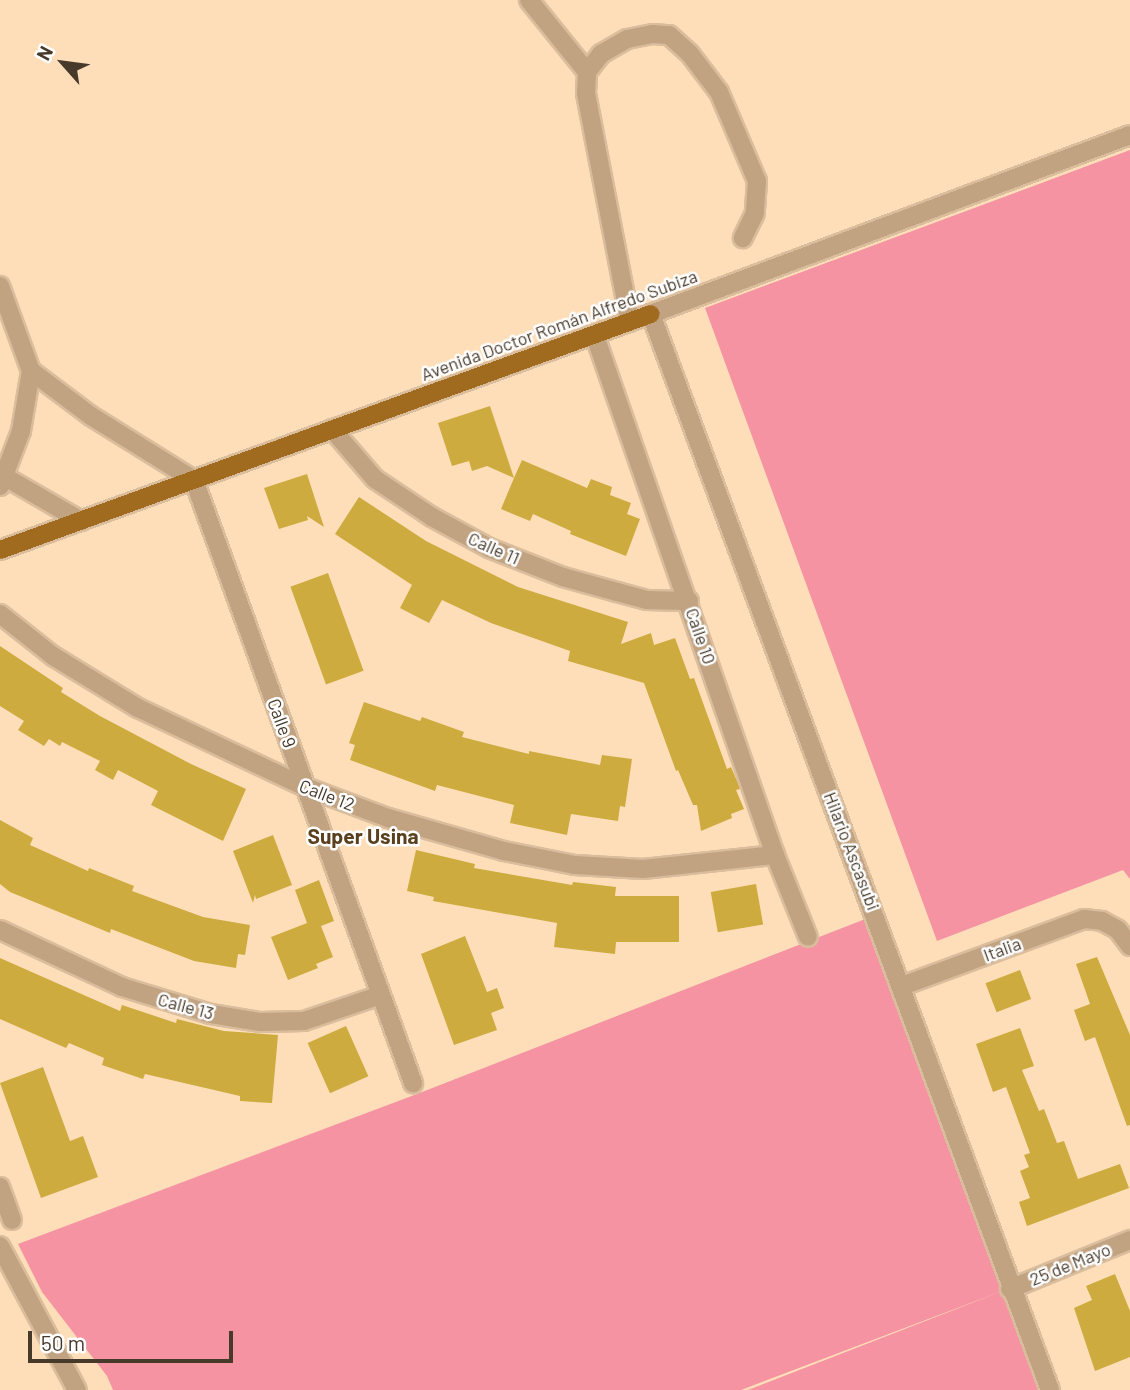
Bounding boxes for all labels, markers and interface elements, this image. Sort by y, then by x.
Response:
north arrow [28,28,98,98]
text: N [31,42,57,64]
street label: Avenida Doctor Román Alfredo Subiza [418,265,700,385]
street label: Calle 11 [465,527,523,569]
street label: Calle 10 [681,605,721,667]
street label: Calle 9 [263,695,301,751]
street label: Calle 12 [296,775,358,815]
street label: Hilario Ascasubi [819,789,885,913]
district label: Super Usina [307,823,419,849]
street label: Italia [980,932,1024,966]
street label: Calle 13 [156,988,216,1024]
street label: 25 de Mayo [1026,1238,1114,1290]
scale bar [32,1316,236,1360]
text: 50 m [41,1330,85,1355]

